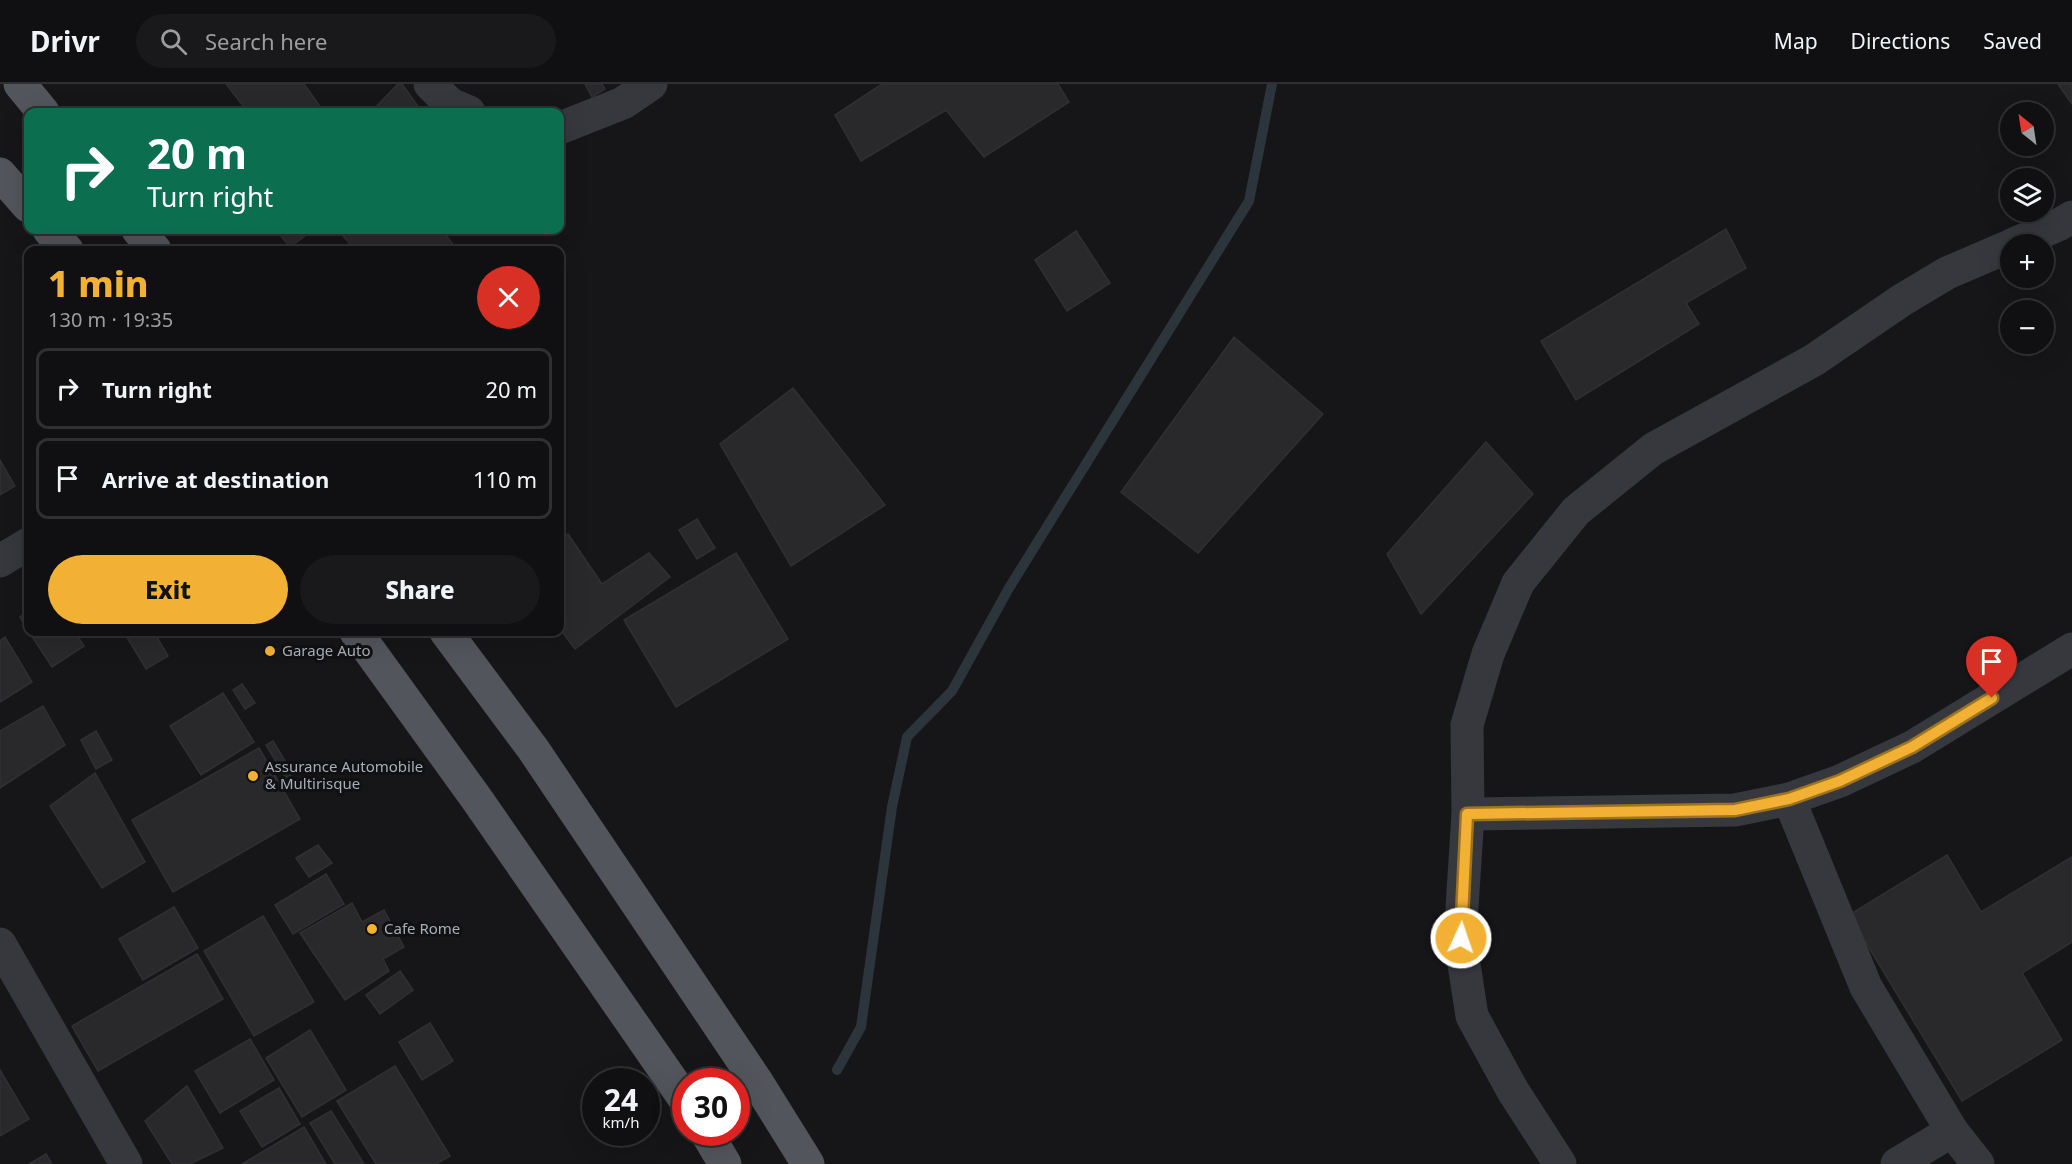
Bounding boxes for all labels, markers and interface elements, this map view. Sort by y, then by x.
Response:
search box [136,14,556,68]
text: Drivr [30,22,100,60]
icon: search [157,25,190,58]
text: Search here [205,26,327,56]
text: Map [1774,27,1818,55]
text: Directions [1851,27,1950,55]
text: Saved [1983,27,2042,55]
north arrow [2000,102,2054,156]
map controls [2000,102,2054,354]
text: 20 m [147,124,247,181]
icon: right [48,132,126,210]
button: layers [2000,168,2054,222]
text: Turn right [147,178,273,215]
button: + [2000,234,2054,288]
text: 1 min [48,259,149,308]
button: close [477,266,540,329]
button: − [2000,300,2054,354]
text: 130 m · 19:35 [48,306,173,333]
icon: right [51,372,84,405]
text: Turn right [102,374,212,404]
text: 20 m [486,374,537,404]
icon: arrive [51,462,84,495]
text: Arrive at destination [102,464,329,494]
text: 110 m [473,464,537,494]
button: Exit [48,555,288,624]
button: Share [300,555,540,624]
pin [1966,636,2017,698]
place label: Garage Auto [282,640,371,660]
marker: Garage Auto [263,644,277,658]
icon: arrive [1975,645,2008,678]
place label: Assurance Automobile & Multirisque [265,756,423,793]
marker: Assurance Automobile & Multirisque [246,769,260,783]
position arrow [1429,906,1493,970]
place label: Cafe Rome [384,918,460,938]
marker: Cafe Rome [365,922,379,936]
speed limit sign: 30 [672,1068,750,1146]
text: 24 [604,1079,638,1120]
text: km/h [603,1112,639,1132]

